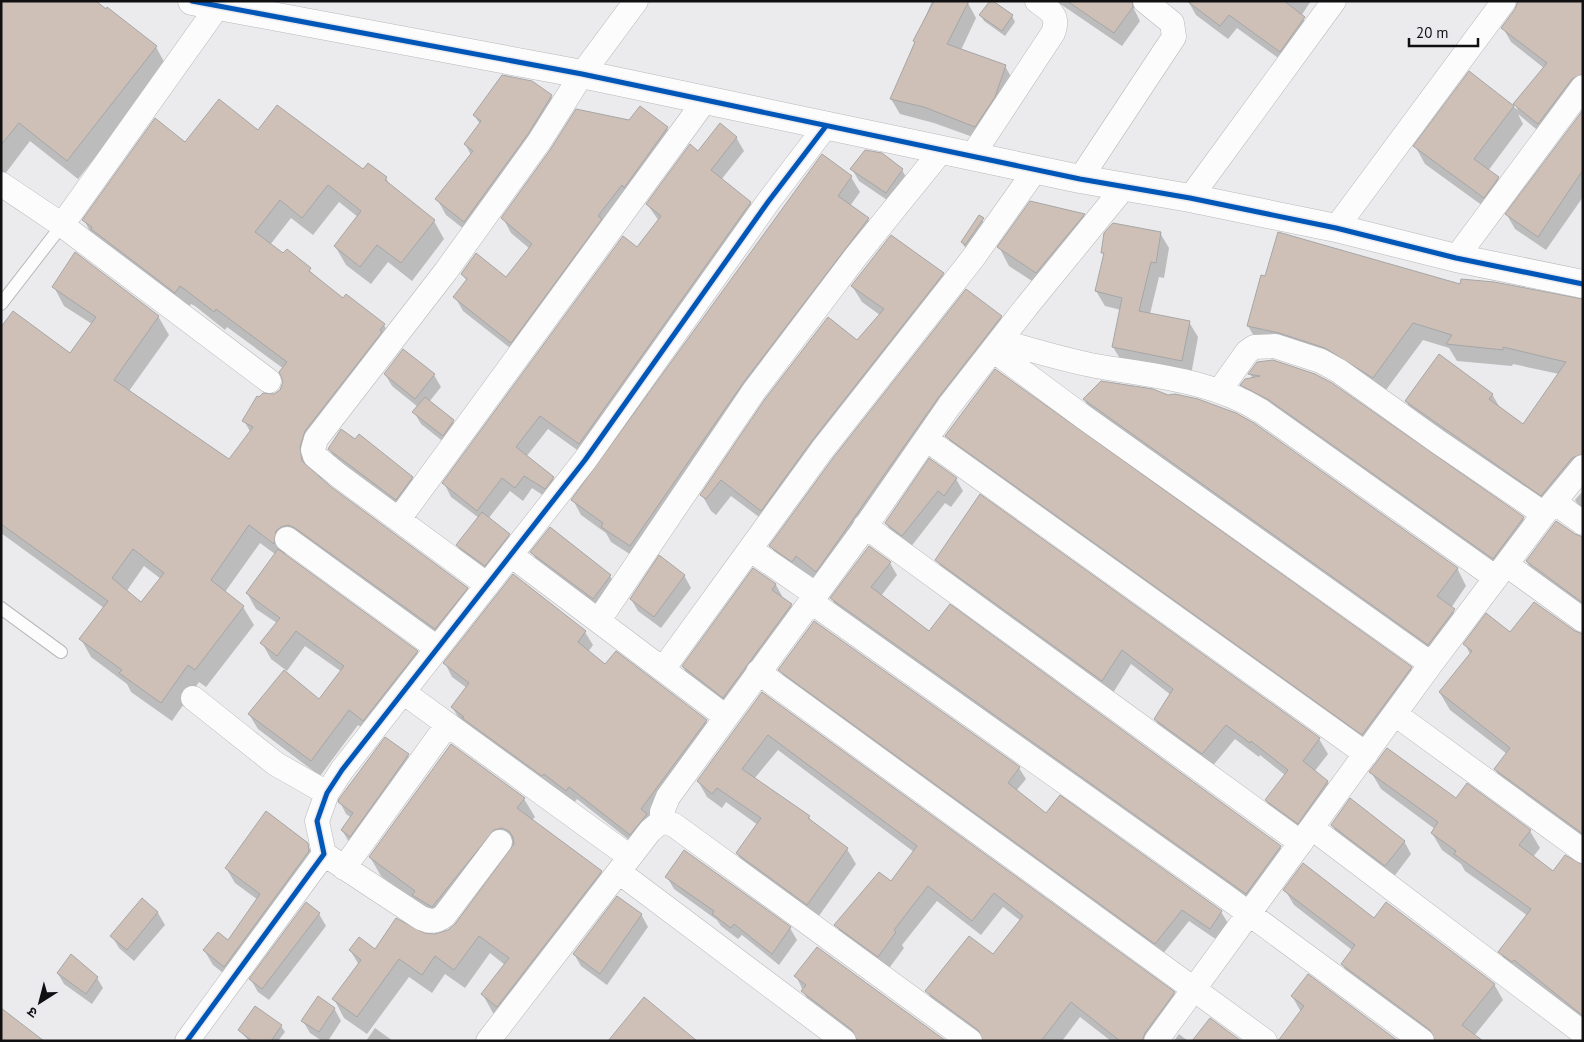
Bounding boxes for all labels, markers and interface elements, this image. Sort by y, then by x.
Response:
scale bar [1409,15,1478,47]
text: 20 m [1416,23,1449,42]
north arrow [15,977,65,1027]
text: उ [23,1002,41,1022]

